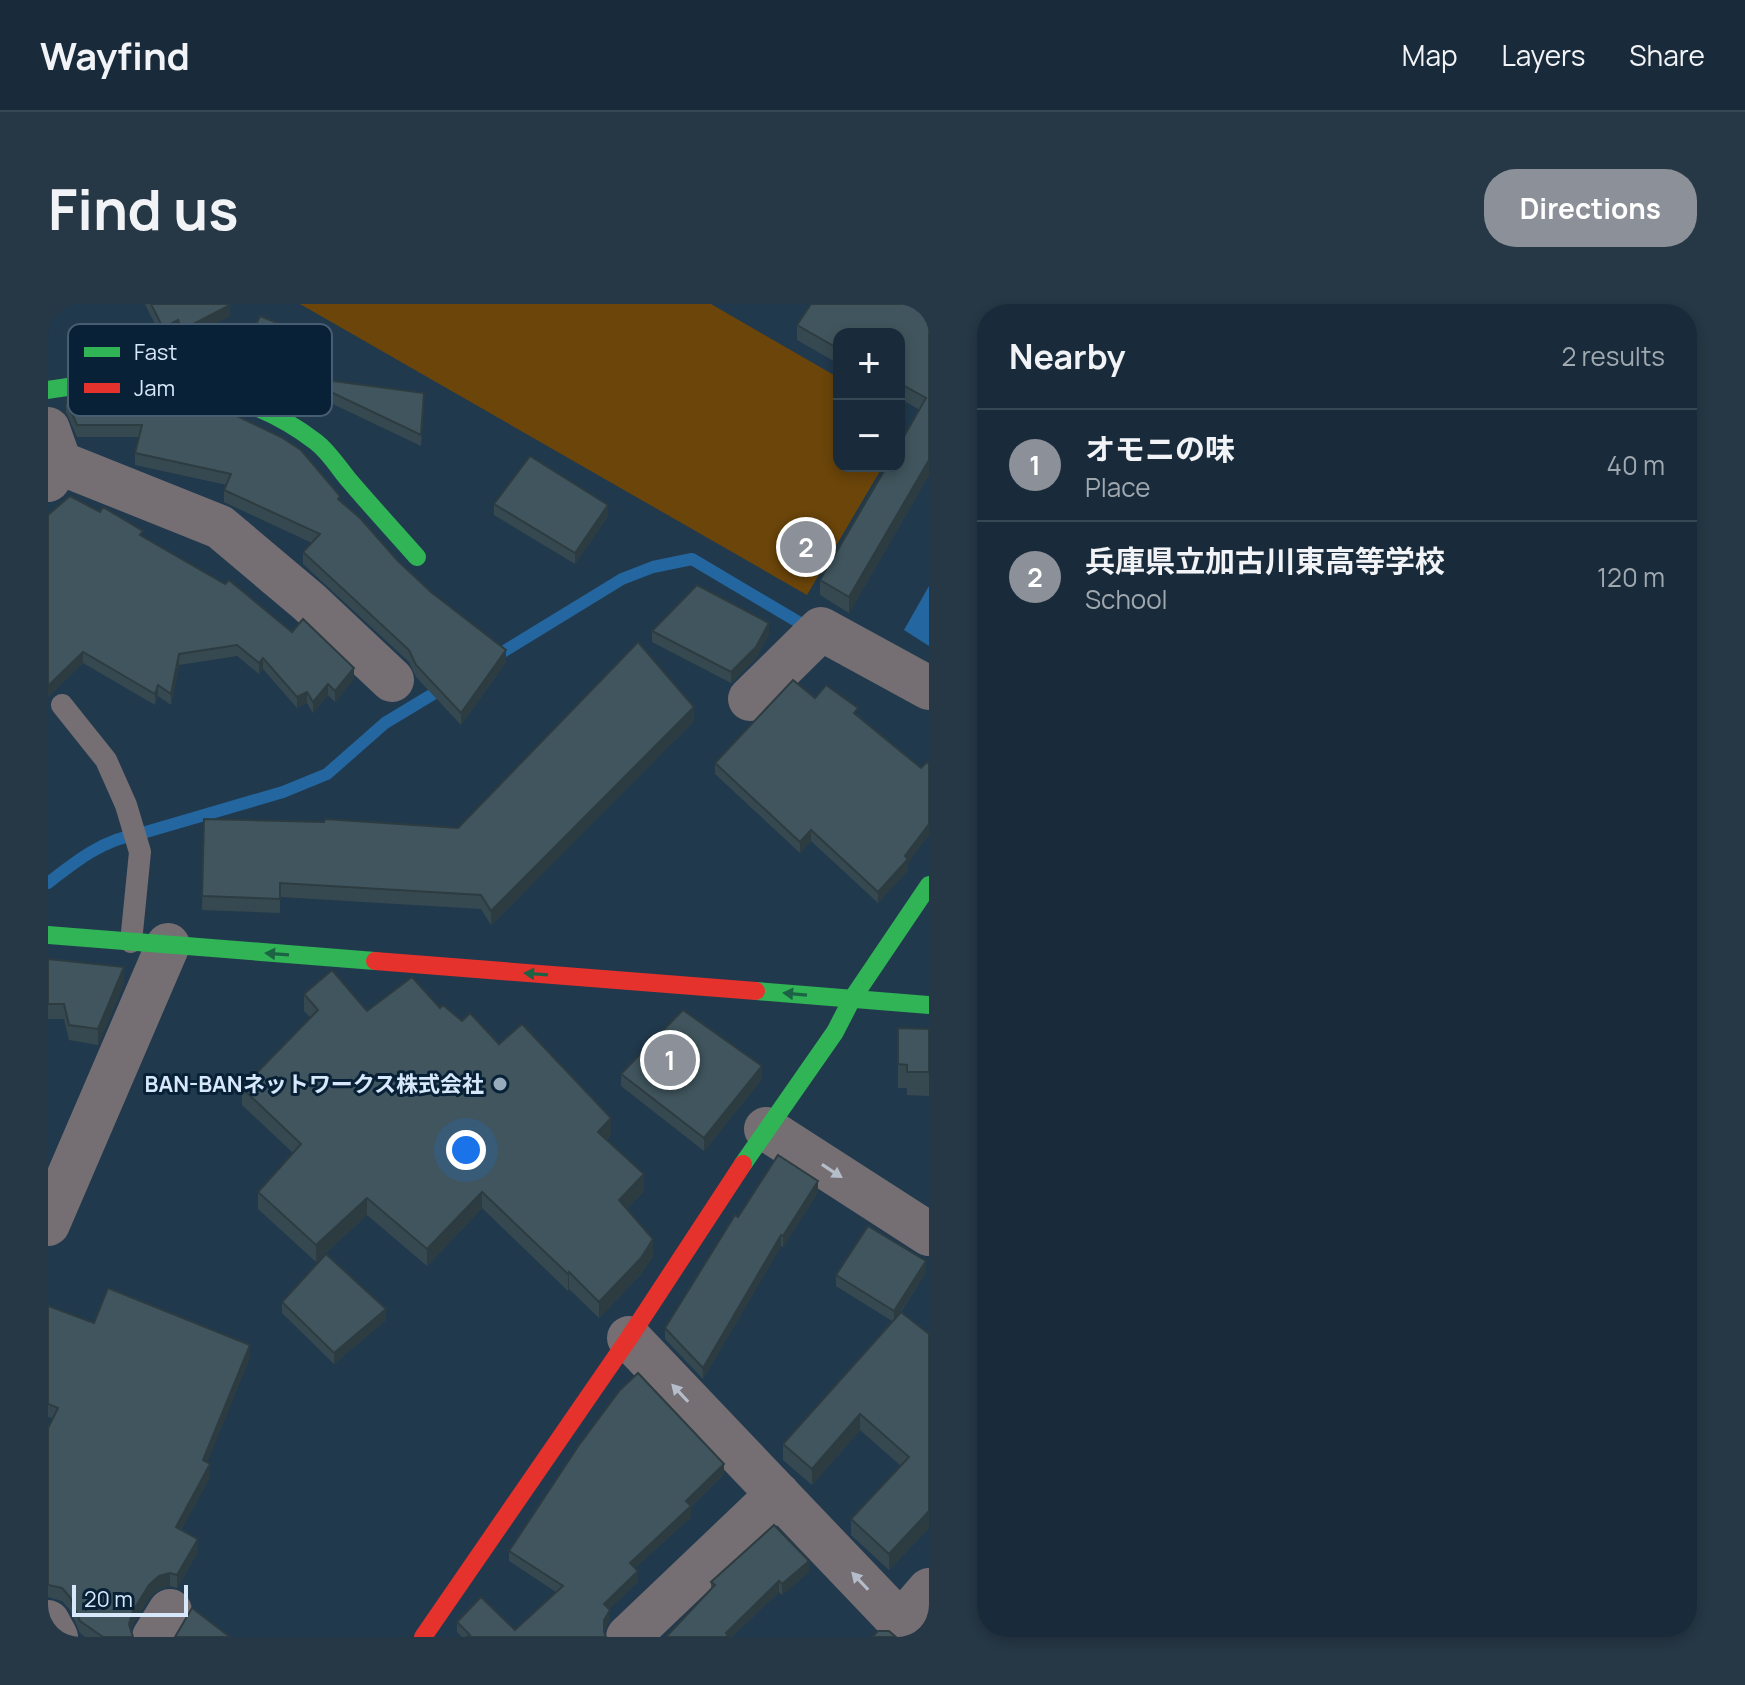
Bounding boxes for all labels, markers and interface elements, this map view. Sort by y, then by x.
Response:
text: Wayfind [40,29,190,81]
text: Map [1402,36,1458,74]
text: Layers [1502,36,1585,74]
text: Share [1629,36,1705,74]
button: Directions [1484,169,1697,247]
text: Find us [48,170,239,247]
legend [68,324,332,416]
map controls [833,328,905,472]
button: + [833,328,905,400]
text: Nearby [1009,333,1125,379]
text: Fast [134,337,177,367]
text: 2 results [1561,338,1665,374]
text: Jam [134,373,175,403]
button: − [833,400,905,472]
text: オモニの味 [1085,428,1235,469]
text: 1 [1029,447,1041,483]
text: 40 m [1607,447,1665,483]
text: Place [1085,469,1150,505]
pin: 2 [780,517,832,577]
text: 兵庫県立加古川東高等学校 [1085,540,1445,581]
text: 2 [1027,559,1043,595]
text: 120 m [1597,559,1665,595]
text: School [1085,581,1168,617]
one-way arrow [264,947,289,960]
one-way arrow [523,967,548,980]
one-way arrow [783,987,808,1000]
pin: 1 [644,1030,696,1090]
place label: BAN-BANネットワークス株式会社 [145,1069,484,1099]
marker: BAN-BANネットワークス株式会社 [491,1075,509,1093]
your location [446,1130,486,1170]
one-way arrow [821,1163,842,1178]
one-way arrow [672,1383,690,1402]
one-way arrow [851,1572,869,1591]
scale bar [72,1581,188,1617]
text: 20 m [84,1584,133,1614]

